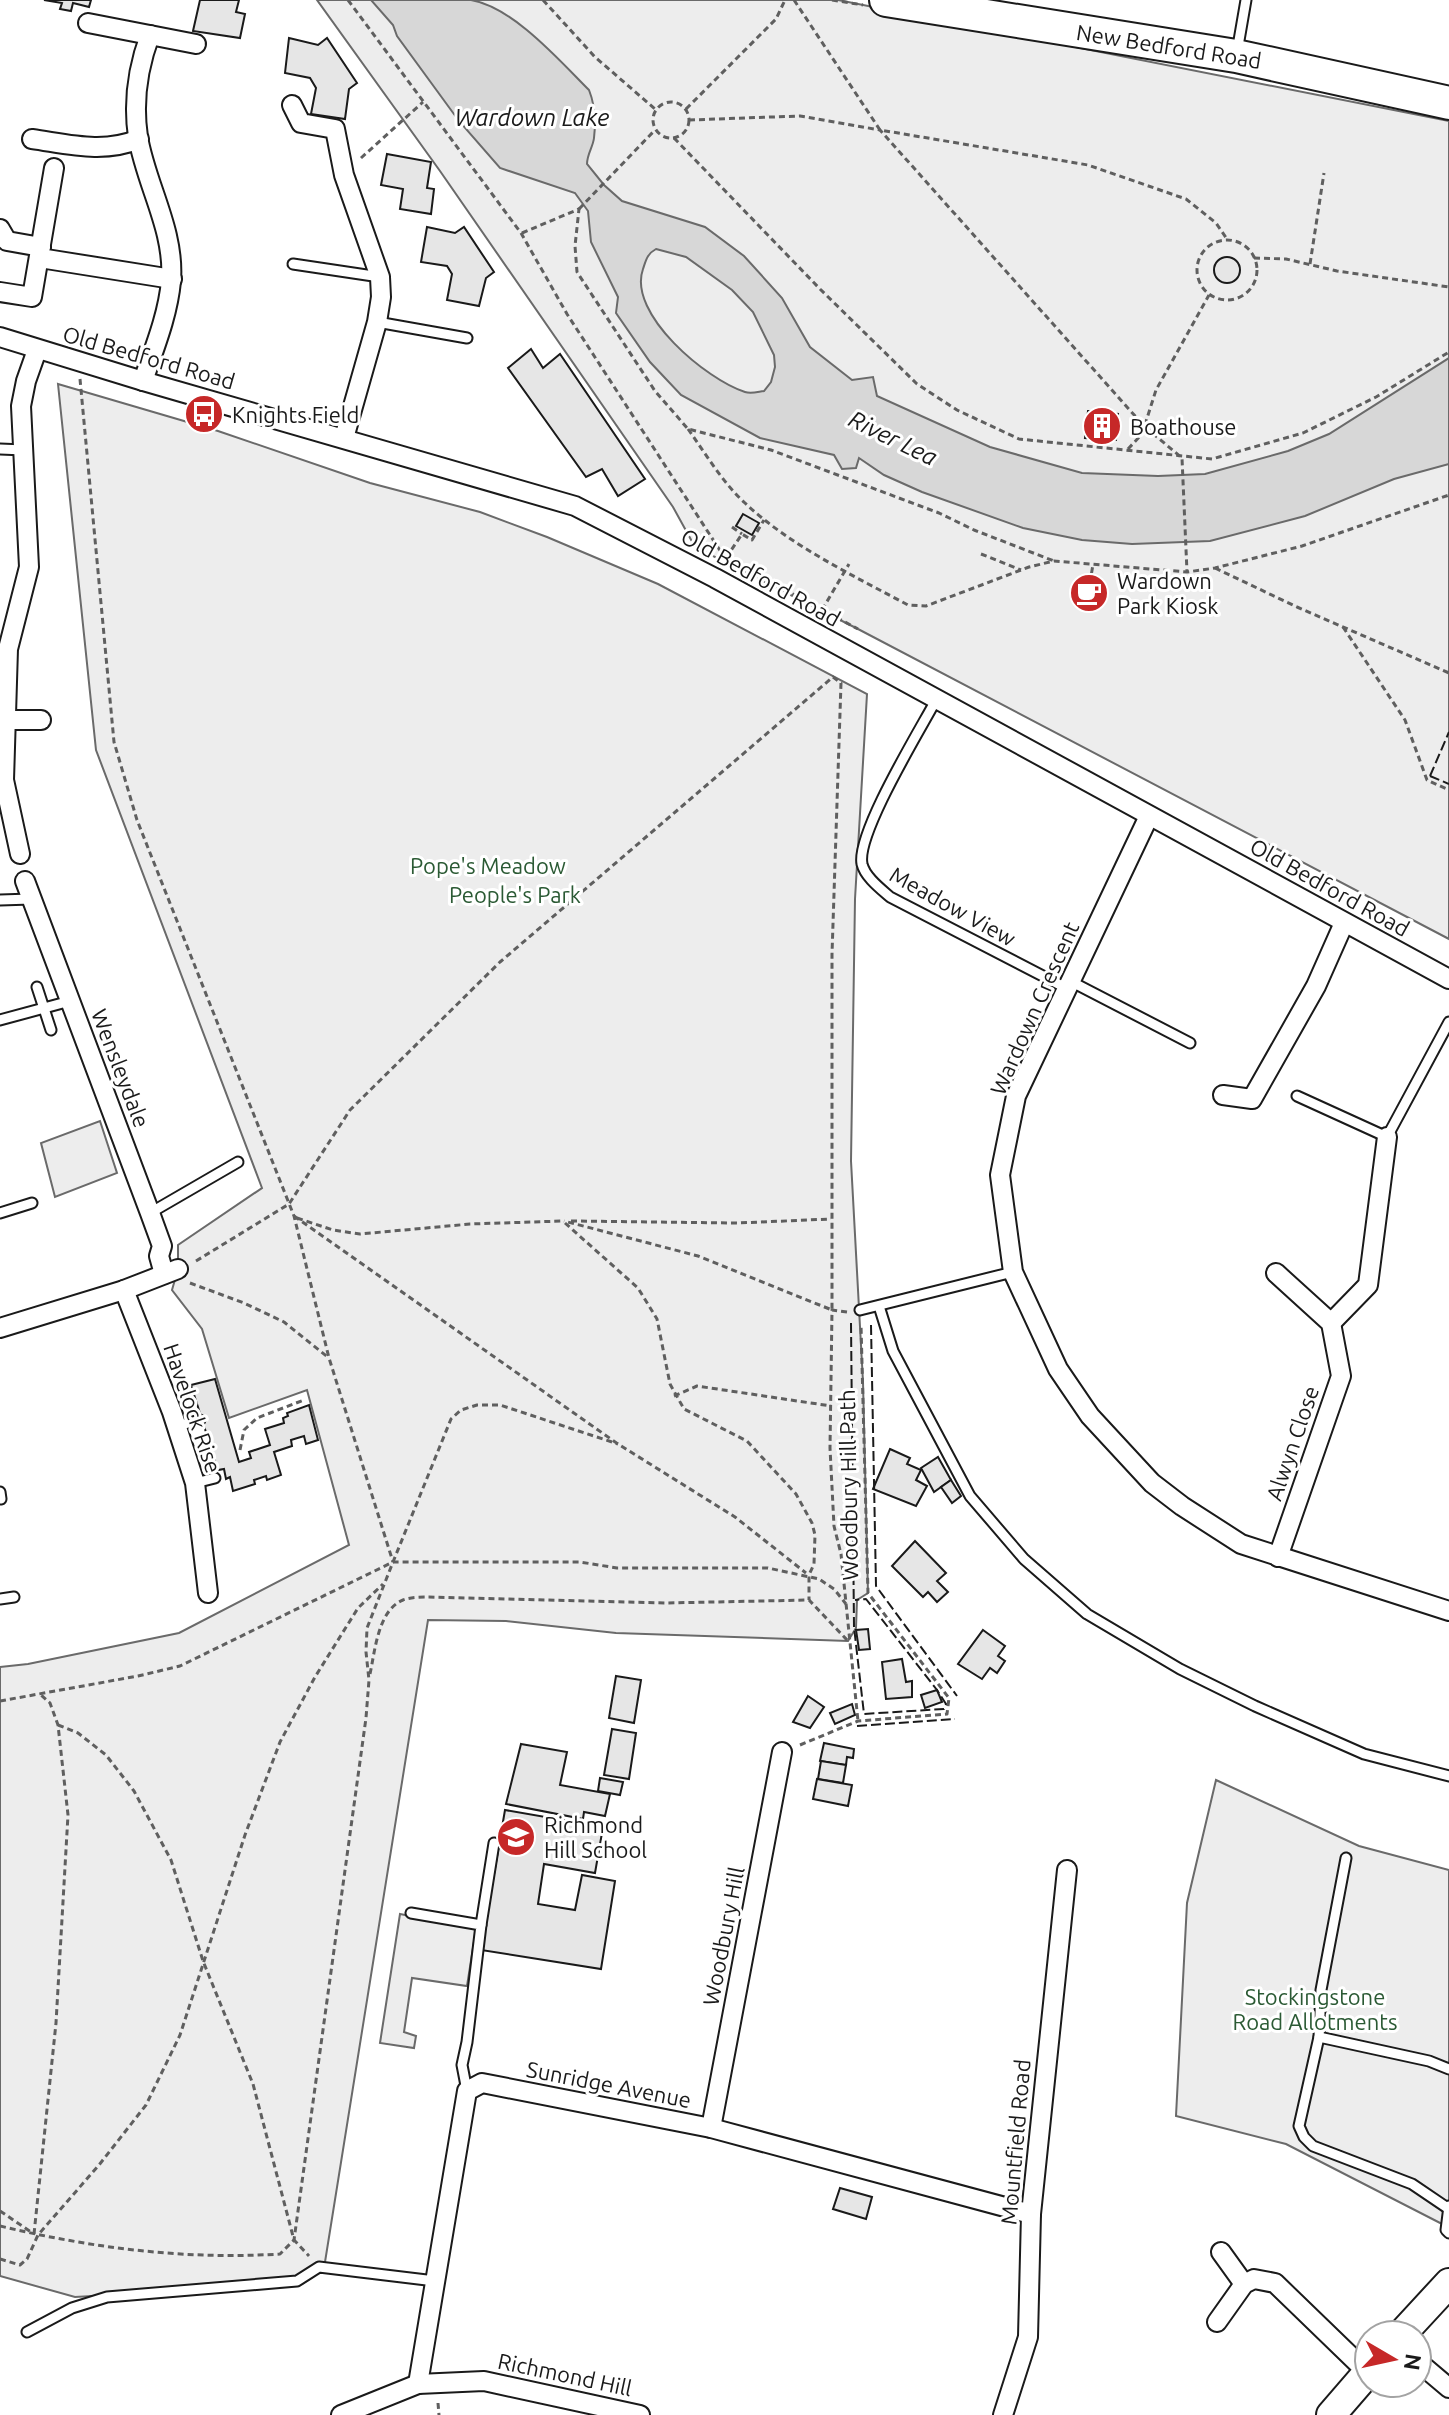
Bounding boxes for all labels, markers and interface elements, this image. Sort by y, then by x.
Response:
street label: New Bedford Road [1075,19,1263,73]
water label: Wardown Lake [455,104,609,131]
street label: Old Bedford Road [60,320,238,394]
bus stop icon: Knights Field [183,393,225,435]
place label: Knights Field [232,402,359,427]
water label: River Lea [844,405,942,471]
building icon: Boathouse [1081,405,1123,447]
place label: Boathouse [1130,414,1236,439]
street label: Old Bedford Road [677,523,845,631]
place label: Wardown Park Kiosk [1117,568,1218,618]
cafe icon: Wardown Park Kiosk [1068,572,1110,614]
street label: Old Bedford Road [1246,833,1414,941]
park label: Pope's Meadow [410,853,566,878]
street label: Meadow View [886,861,1020,951]
park label: People's Park [449,882,581,907]
street label: Wardown Crescent [985,917,1084,1098]
street label: Wensleydale [87,1005,155,1131]
street label: Havelock Rise [159,1340,227,1476]
street label: Alwyn Close [1261,1382,1323,1504]
street label: Woodbury Hill Path [834,1389,862,1581]
place label: Richmond Hill School [544,1812,647,1862]
school or university icon: Richmond Hill School [495,1816,537,1858]
street label: Woodbury Hill [697,1864,749,2007]
park label: Stockingstone Road Allotments [1233,1984,1397,2034]
street label: Sunridge Avenue [525,2056,693,2112]
street label: Mountfield Road [995,2058,1035,2226]
north arrow [1353,2319,1433,2399]
street label: Richmond Hill [496,2348,635,2400]
text: N [1400,2352,1427,2372]

